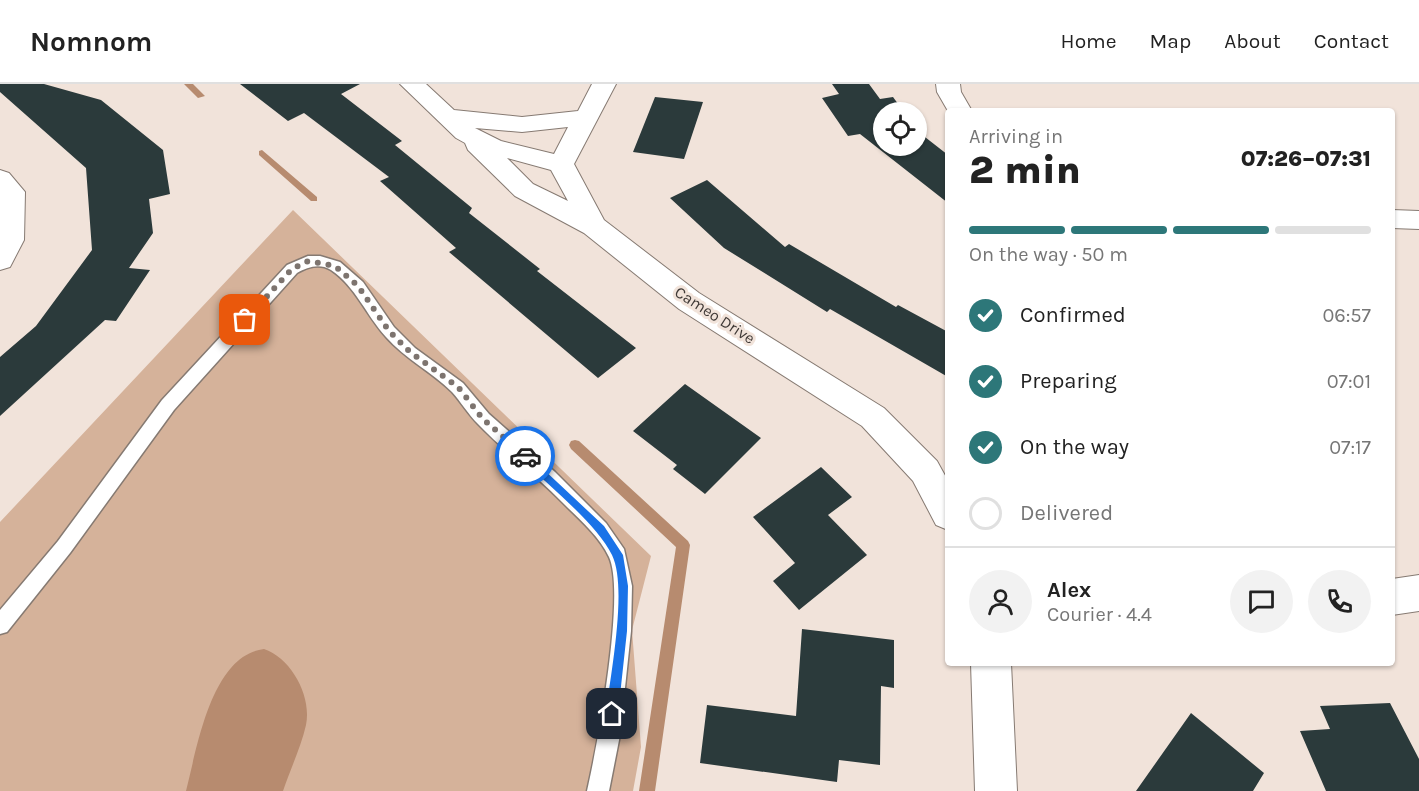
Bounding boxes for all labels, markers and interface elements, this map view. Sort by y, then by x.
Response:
text: Nomnom [30,25,152,58]
text: Home [1061,29,1117,53]
text: Map [1150,29,1191,53]
text: About [1224,29,1281,53]
text: Contact [1314,29,1389,53]
map controls [873,102,927,156]
button: locate [873,102,927,156]
text: Arriving in [969,125,1063,148]
text: 07:26–07:31 [1241,146,1371,172]
text: 2 min [969,147,1081,193]
text: On the way · 50 m [969,243,1128,266]
street label: Cameo Drive [671,282,759,348]
pin [219,294,270,345]
icon: check [969,299,1002,332]
text: Confirmed [1020,302,1126,328]
icon: bag [228,303,261,336]
text: 06:57 [1322,304,1371,327]
icon: check [969,365,1002,398]
text: Preparing [1020,368,1117,394]
text: 07:01 [1327,370,1371,393]
courier [495,426,555,486]
icon: check [969,431,1002,464]
text: On the way [1020,434,1129,460]
text: 07:17 [1329,436,1371,459]
icon: car [509,440,542,473]
text: Delivered [1020,500,1113,526]
button: person [969,570,1032,633]
button: chat [1230,570,1293,633]
button: phone [1308,570,1371,633]
text: Alex [1047,577,1091,603]
text: Courier · 4.4 [1047,603,1152,626]
pin [586,688,637,739]
icon: home [595,697,628,730]

